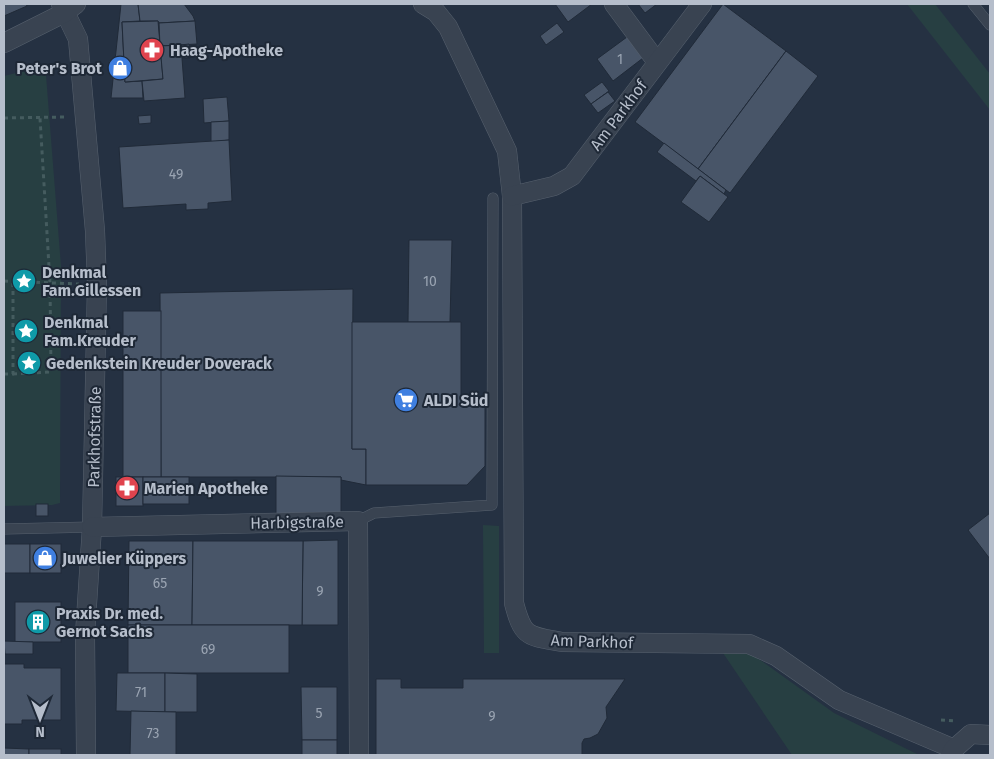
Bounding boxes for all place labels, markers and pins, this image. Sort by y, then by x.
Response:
pharmacy icon: Haag-Apotheke [139,37,165,63]
place label: Haag-Apotheke [170,41,283,60]
shop icon: Peter's Brot [107,55,133,81]
place label: Peter's Brot [16,59,103,78]
place label: Denkmal Fam.Gillessen [42,263,141,300]
place icon: Denkmal Fam.Gillessen [11,268,37,294]
place label: Denkmal Fam.Kreuder [44,313,136,350]
place icon: Denkmal Fam.Kreuder [13,318,39,344]
place icon: Gedenkstein Kreuder Doverack [16,350,42,376]
place label: Gedenkstein Kreuder Doverack [46,354,272,373]
supermarket icon: ALDI Süd [393,387,419,413]
place label: ALDI Süd [423,391,488,410]
pharmacy icon: Marien Apotheke [114,475,140,501]
place label: Marien Apotheke [144,479,268,498]
shop icon: Juwelier Küppers [32,545,58,571]
place label: Juwelier Küppers [61,549,187,568]
place label: Praxis Dr. med. Gernot Sachs [56,604,163,641]
building icon: Praxis Dr. med. Gernot Sachs [25,609,51,635]

